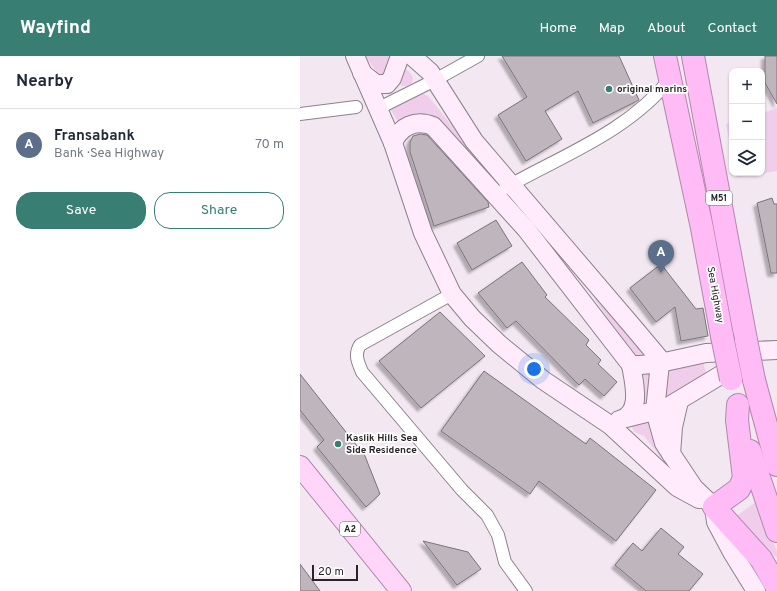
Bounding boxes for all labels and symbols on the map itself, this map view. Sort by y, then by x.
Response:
place label: original marins [617,83,687,96]
marker: original marins [604,84,614,94]
road number: M51 [706,191,732,205]
pin: A [648,240,674,273]
street label: Sea Highway [704,266,726,324]
your location [524,359,544,379]
place label: Kaslik Hills Sea Side Residence [346,432,417,457]
marker: Kaslik Hills Sea Side Residence [333,439,343,449]
road number: A2 [340,522,360,536]
scale bar [312,563,358,582]

